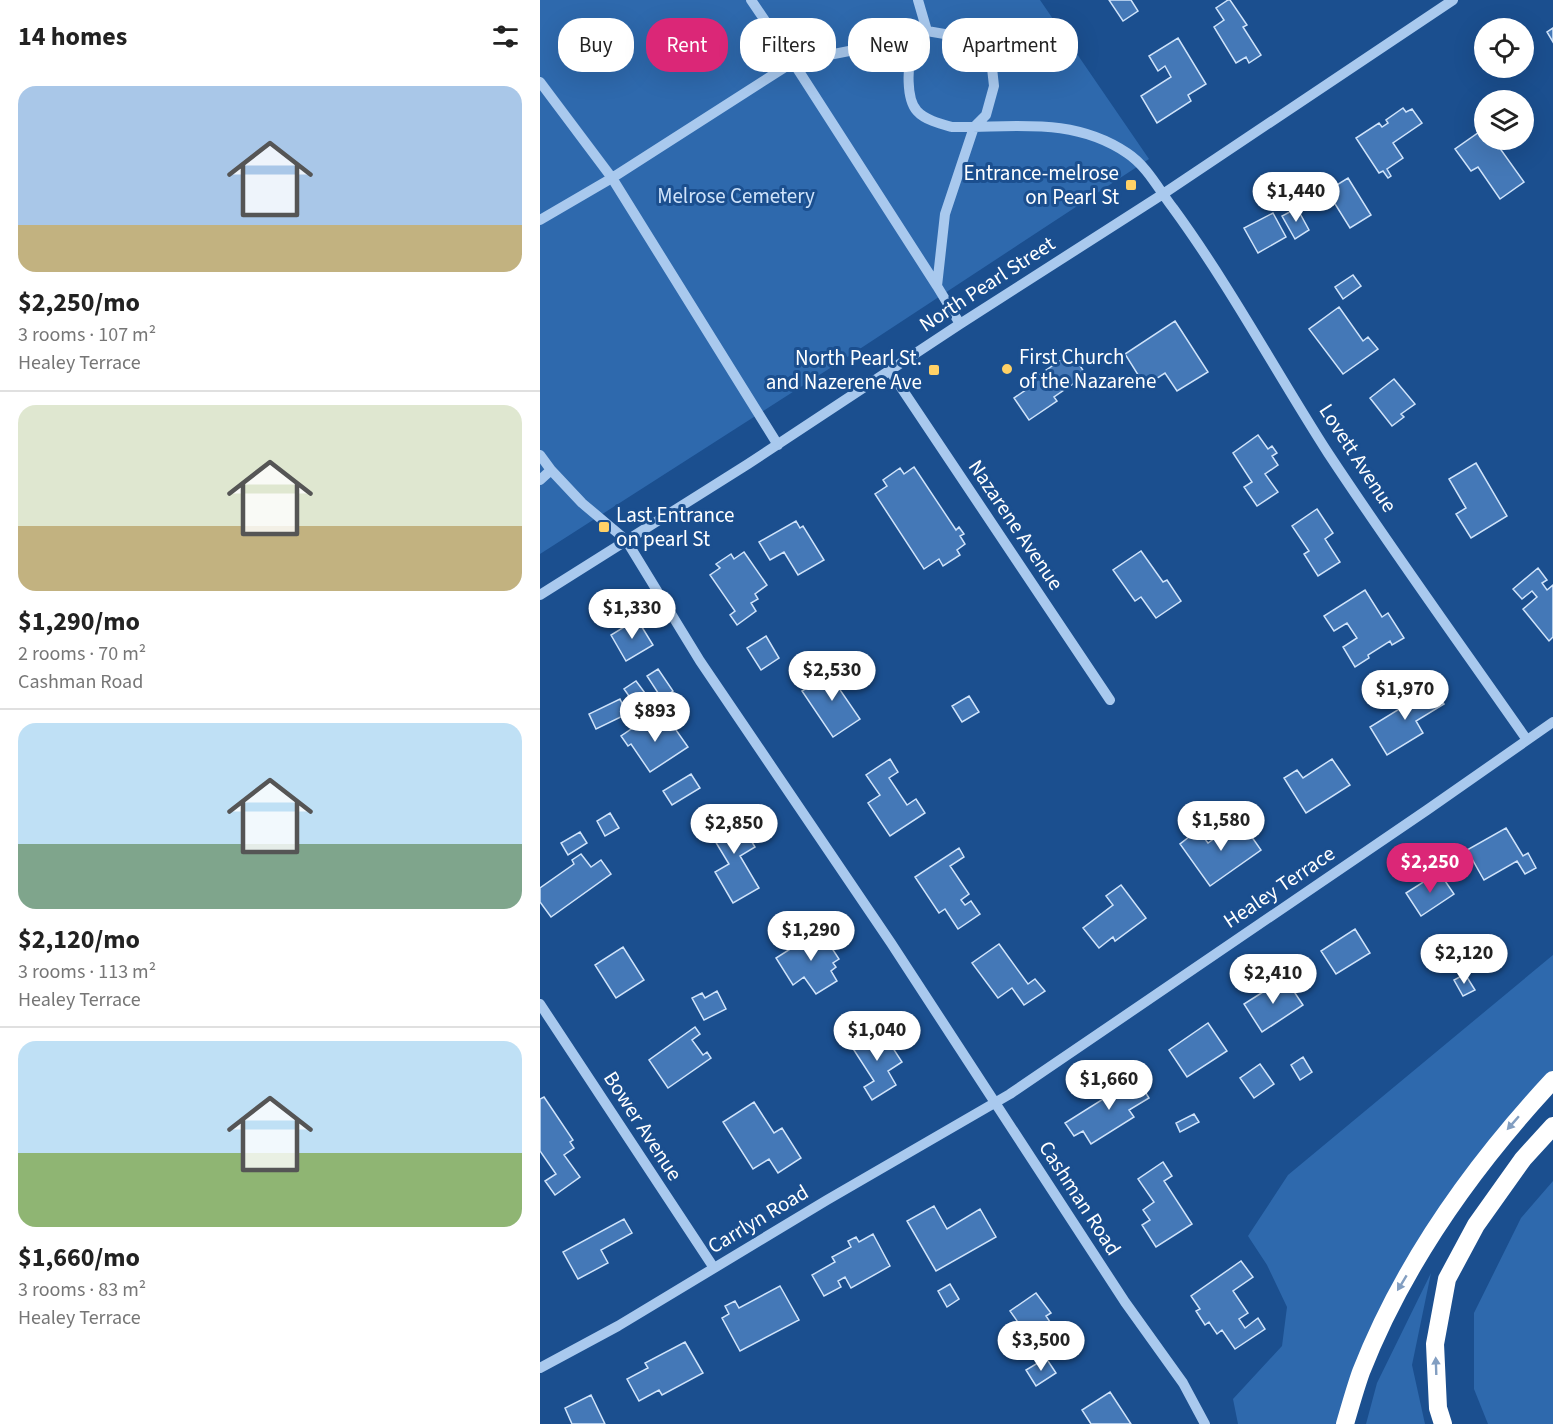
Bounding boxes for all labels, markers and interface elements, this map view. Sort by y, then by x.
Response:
text: 14 homes [18,18,127,55]
chip: Buy [558,18,634,72]
chip: Rent [646,18,728,72]
chip: Filters [740,18,836,72]
chip: New [848,18,930,72]
chip: Apartment [942,18,1078,72]
map controls [1474,18,1534,150]
button: locate [1474,18,1534,78]
icon: filters [489,20,522,53]
button: layers [1474,90,1534,150]
icon: home [216,125,324,233]
place label: Entrance-melrose on Pearl St [963,158,1119,212]
pin: $1,440 [1247,172,1345,223]
text: $1,440 [1267,177,1325,205]
marker: Entrance-melrose on Pearl St [1124,178,1138,192]
park label: Melrose Cemetery [657,181,815,211]
street label: North Pearl Street [913,229,1061,339]
text: $2,250/mo [18,284,140,321]
text: 3 rooms · 107 m² [18,321,156,349]
place label: First Church of the Nazarene [1019,342,1156,396]
place label: North Pearl St. and Nazerene Ave [766,343,922,397]
text: Healey Terrace [18,349,141,377]
marker: First Church of the Nazarene [1000,362,1014,376]
marker: North Pearl St. and Nazerene Ave [927,363,941,377]
street label: Lovett Avenue [1312,398,1404,518]
icon: home [216,444,324,552]
street label: Nazarene Avenue [961,454,1071,596]
place label: Last Entrance on pearl St [616,500,735,554]
marker: Last Entrance on pearl St [597,520,611,534]
pin: $1,330 [583,589,681,640]
text: $1,330 [603,594,661,622]
text: $1,290/mo [18,603,140,640]
text: 2 rooms · 70 m² [18,640,146,668]
pin: $2,530 [783,651,881,702]
text: $2,530 [803,656,861,684]
text: Cashman Road [18,668,143,696]
pin: $1,970 [1356,670,1454,721]
text: $1,970 [1376,675,1434,703]
pin: $893 [619,692,691,743]
text: $893 [634,697,676,725]
icon: home [216,762,324,870]
pin: $1,580 [1172,801,1270,852]
pin: $2,850 [685,804,783,855]
text: $1,580 [1192,806,1250,834]
text: $2,850 [705,809,763,837]
street label: Healey Terrace [1217,839,1341,935]
pin: $2,250 [1381,843,1479,894]
text: $2,250 [1401,848,1459,876]
pin: $1,290 [762,911,860,962]
text: $1,290 [782,916,840,944]
text: $2,120/mo [18,921,140,958]
pin: $2,120 [1415,934,1513,985]
text: $2,120 [1435,939,1493,967]
pin: $2,410 [1224,954,1322,1005]
text: 3 rooms · 113 m² [18,958,156,986]
text: $2,410 [1244,959,1302,987]
text: Healey Terrace [18,986,141,1014]
pin: $1,040 [828,1011,926,1062]
text: $1,040 [848,1016,906,1044]
pin: $1,660 [1060,1060,1158,1111]
street label: Bower Avenue [596,1065,690,1187]
text: $1,660 [1080,1065,1138,1093]
icon: home [216,1080,324,1188]
one-way arrow [1506,1116,1520,1131]
street label: Cashman Road [1032,1135,1128,1261]
street label: Carrlyn Road [702,1177,814,1261]
text: $1,660/mo [18,1239,140,1276]
one-way arrow [1397,1275,1408,1291]
text: 3 rooms · 83 m² [18,1276,146,1304]
text: Healey Terrace [18,1304,141,1332]
pin: $3,500 [992,1321,1090,1372]
text: $3,500 [1012,1326,1070,1354]
one-way arrow [1432,1357,1441,1376]

